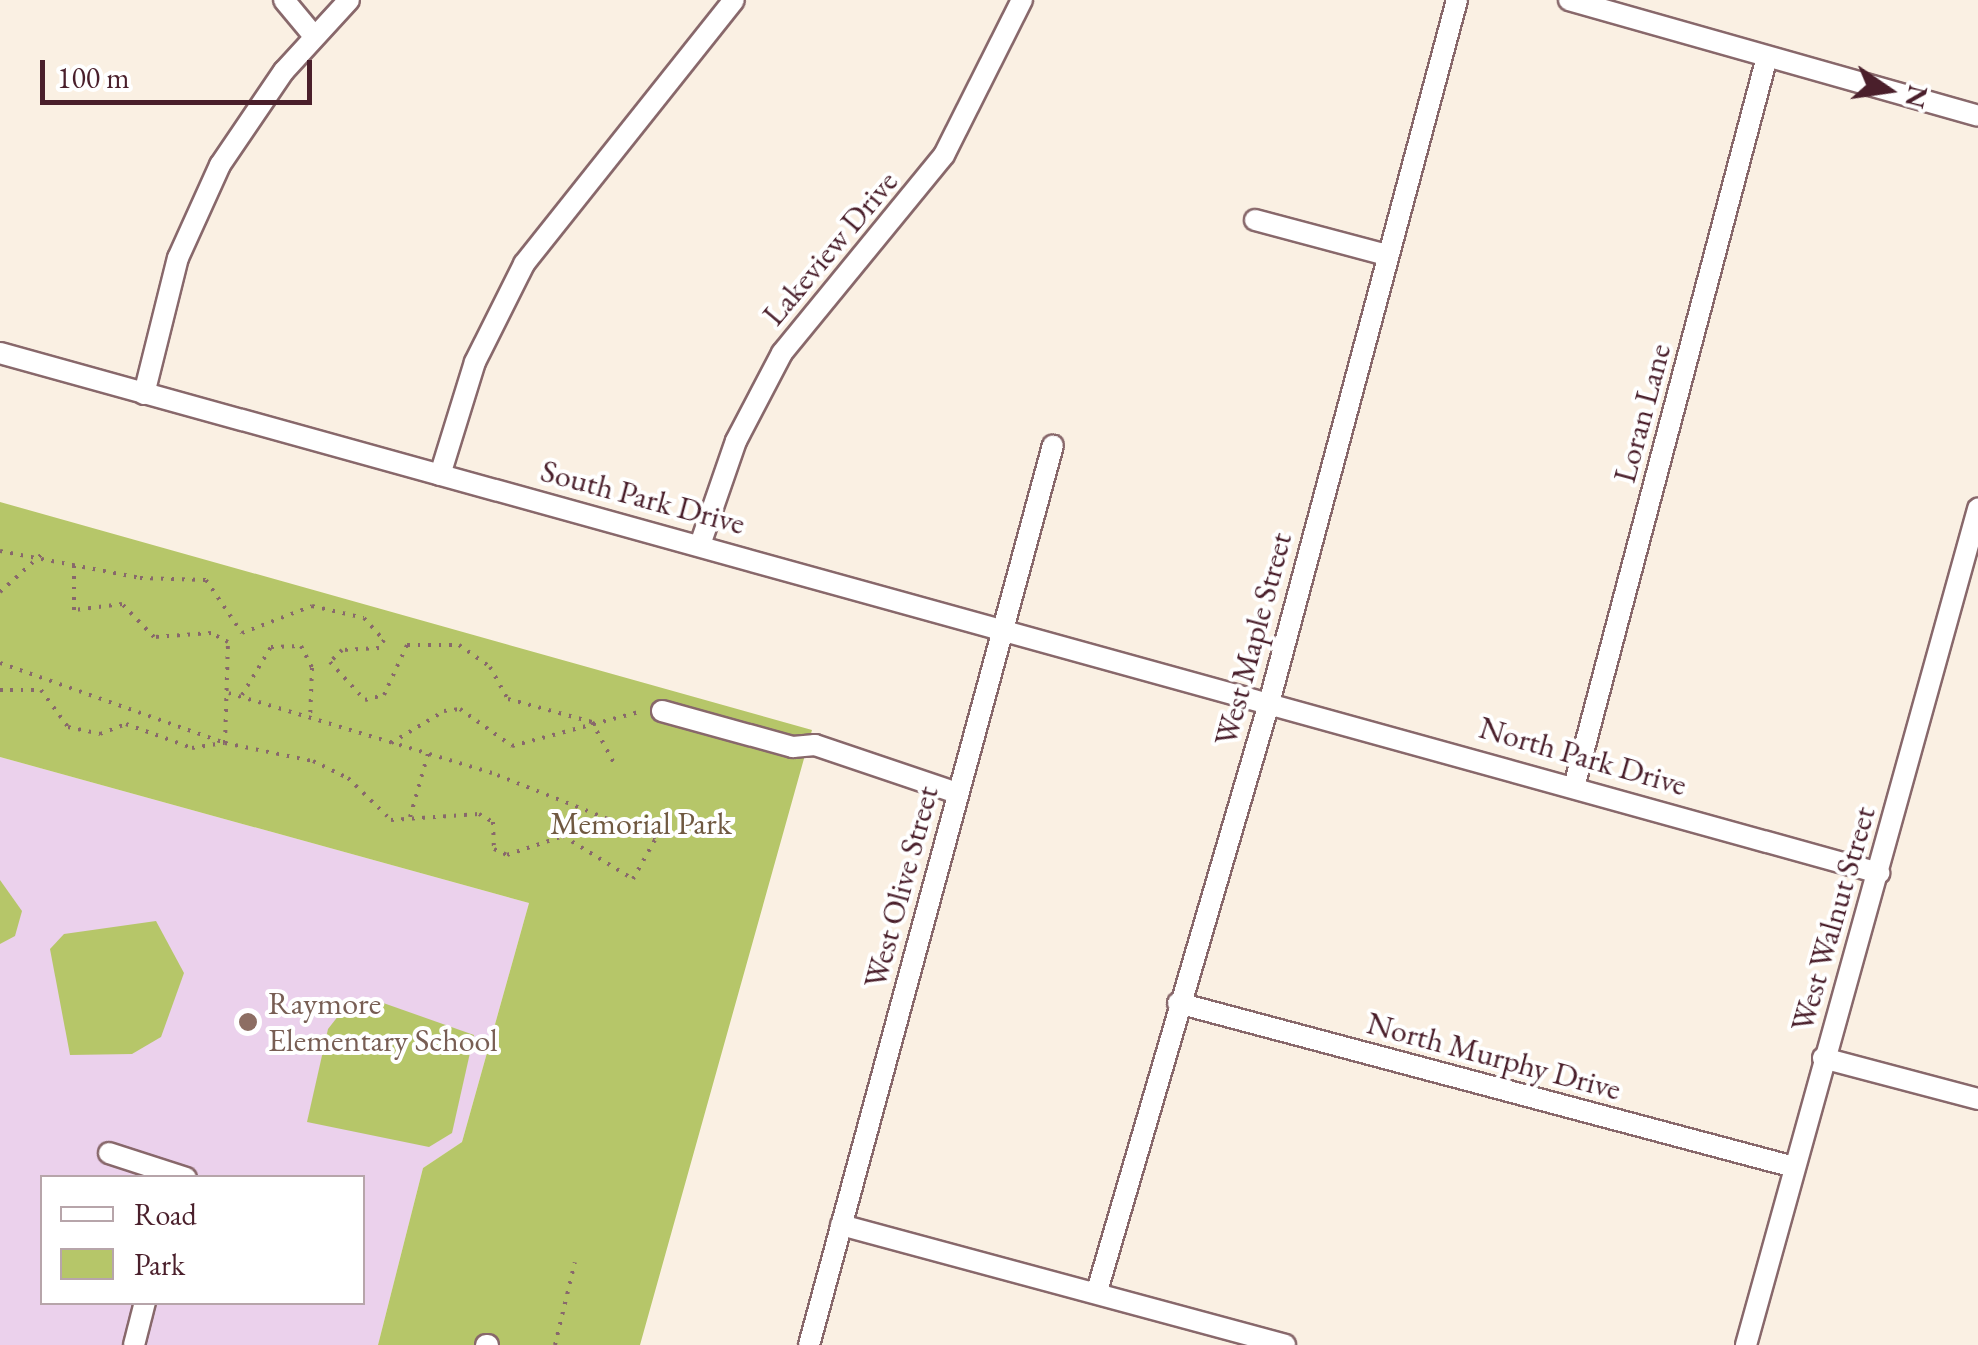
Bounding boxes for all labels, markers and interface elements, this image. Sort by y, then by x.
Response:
scale bar [45,40,318,102]
north arrow [1838,40,1938,140]
text: 100 m [57,58,130,97]
text: N [1897,82,1937,112]
street label: Lakeview Drive [754,163,906,333]
street label: Loran Lane [1605,339,1679,487]
street label: South Park Drive [537,451,749,543]
street label: West Maple Street [1206,528,1300,750]
street label: North Park Drive [1475,708,1691,804]
street label: West Olive Street [856,782,946,992]
street label: West Walnut Street [1783,802,1883,1036]
park label: Memorial Park [550,804,732,842]
place label: Raymore Elementary School [268,985,498,1060]
street label: North Murphy Drive [1363,1004,1625,1108]
marker: Raymore Elementary School [237,1011,259,1033]
legend [40,1175,365,1305]
text: Road [134,1195,197,1234]
text: Park [134,1245,185,1284]

